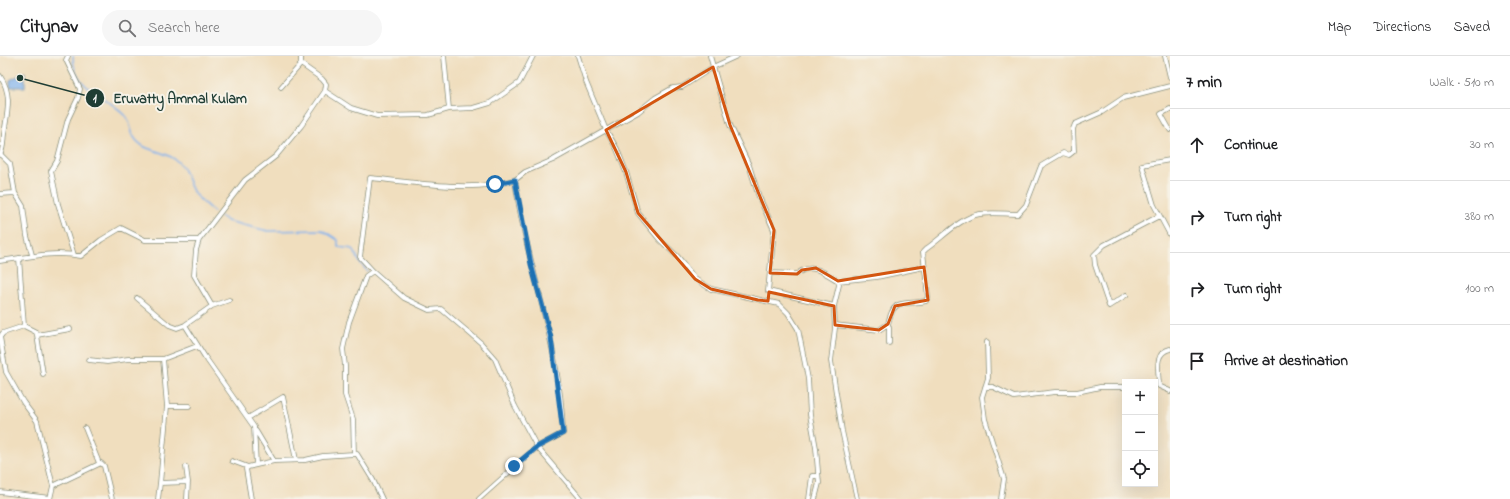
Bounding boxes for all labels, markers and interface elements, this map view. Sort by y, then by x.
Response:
search box [102,10,382,46]
text: Citynav [20,14,78,41]
icon: search [116,17,138,39]
text: Search here [148,17,220,39]
text: Map [1328,17,1351,38]
text: Directions [1373,17,1431,38]
text: Saved [1453,17,1490,38]
text: 7 min [1186,70,1222,95]
text: Walk · 510 m [1429,73,1494,92]
callout: Eruvatty Ammal Kulam [85,85,255,111]
text: Eruvatty Ammal Kulam [113,89,247,112]
text: 1 [93,90,97,108]
icon: ahead [1186,134,1208,156]
text: Continue [1224,134,1278,156]
text: 30 m [1470,135,1494,154]
route start [486,175,504,193]
icon: right [1186,206,1208,228]
text: Turn right [1224,206,1282,228]
text: 380 m [1465,207,1494,226]
icon: right [1186,278,1208,300]
text: Turn right [1224,278,1282,300]
text: 100 m [1465,279,1494,298]
icon: arrive [1186,350,1208,372]
text: Arrive at destination [1224,350,1348,372]
map controls [1122,379,1158,487]
button: + [1122,379,1158,415]
button: − [1122,415,1158,451]
button: locate [1122,451,1158,487]
route end [505,457,523,475]

